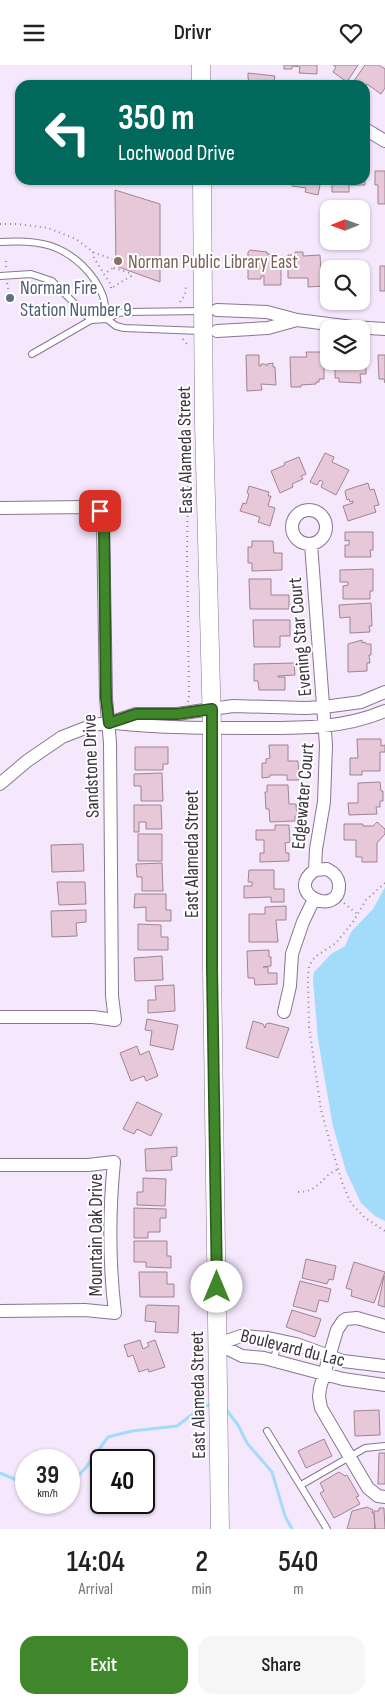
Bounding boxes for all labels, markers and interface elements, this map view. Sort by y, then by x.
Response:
icon: menu [20,19,48,47]
text: Drivr [174,19,211,46]
icon: heart [337,19,365,47]
text: 350 m [118,97,194,140]
icon: left [35,100,100,165]
text: Lochwood Drive [118,140,235,167]
north arrow [320,200,370,250]
map controls [320,200,370,370]
place label: Norman Public Library East [128,251,298,274]
marker: Norman Public Library East [112,255,124,267]
button: search [320,260,370,310]
place label: Norman Fire Station Number 9 [20,277,132,322]
marker: Norman Fire Station Number 9 [4,292,16,304]
button: layers [320,320,370,370]
street label: East Alameda Street [173,386,198,514]
pin [79,490,121,532]
icon: arrive [86,497,114,525]
street label: Evening Star Court [284,576,317,697]
street label: Sandstone Drive [78,714,105,818]
street label: Edgewater Court [287,742,320,850]
street label: East Alameda Street [181,790,204,918]
street label: Mountain Oak Drive [85,1173,108,1297]
position arrow [190,1260,242,1312]
street label: Boulevard du Lac [238,1324,347,1373]
street label: East Alameda Street [186,1331,211,1459]
speed limit sign: 40 [90,1449,155,1514]
text: 39 [36,1460,59,1491]
text: km/h [37,1486,58,1501]
text: 14:04 [67,1544,125,1580]
text: 2 [195,1544,208,1580]
text: 540 [278,1544,318,1580]
text: Arrival [79,1580,113,1599]
text: min [192,1580,212,1599]
text: m [293,1580,303,1599]
button: Exit [20,1636,188,1694]
button: Share [198,1636,365,1694]

